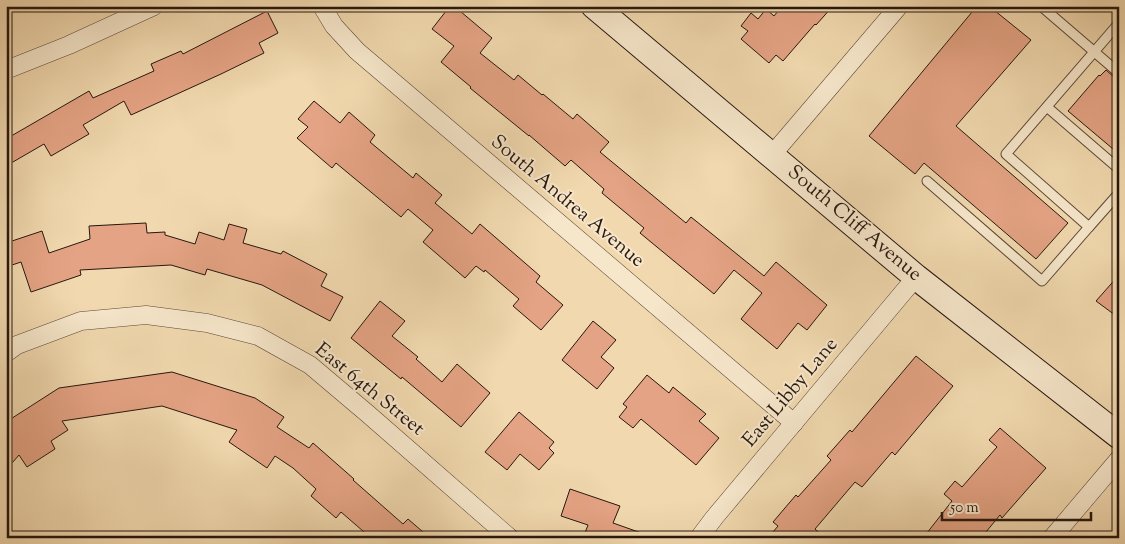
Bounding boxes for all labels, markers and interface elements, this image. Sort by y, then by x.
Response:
street label: South Andrea Avenue [484,129,650,275]
street label: South Cliff Avenue [780,159,928,289]
street label: East Libby Lane [736,332,846,454]
street label: East 64th Street [308,337,430,444]
scale bar [942,489,1091,521]
text: 50 m [949,498,979,519]

